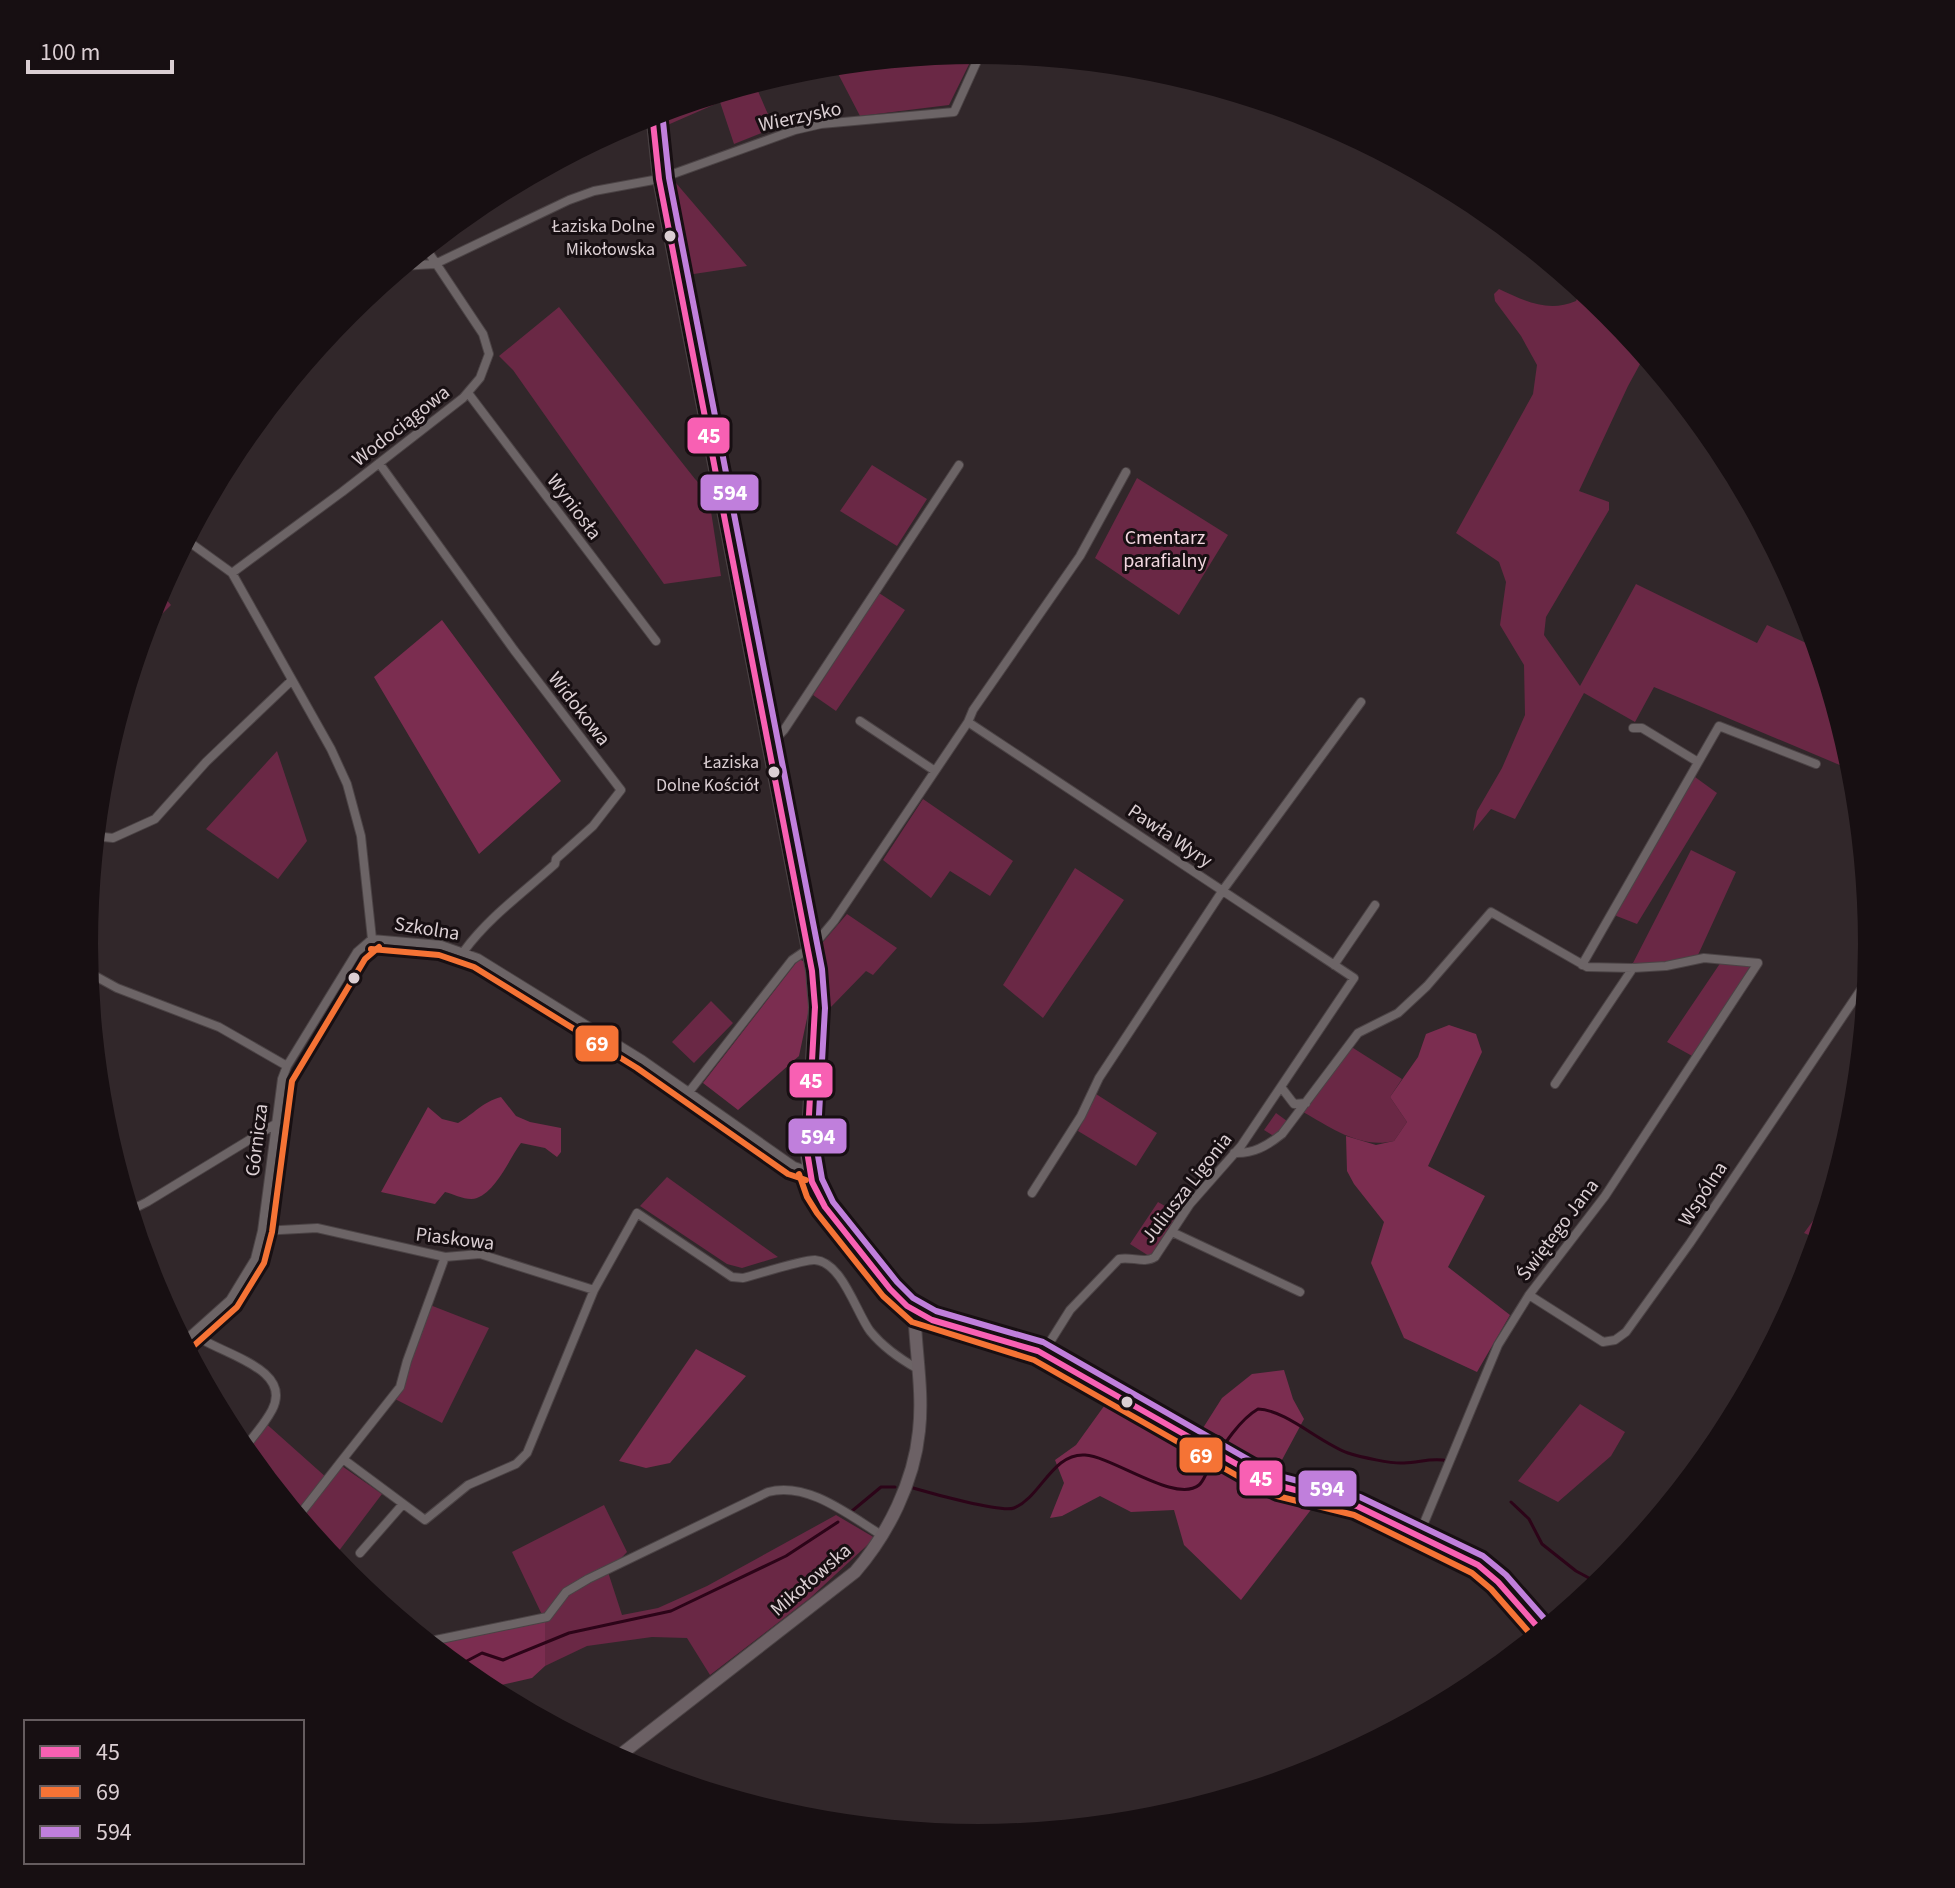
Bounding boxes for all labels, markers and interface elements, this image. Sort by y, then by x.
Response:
scale bar [28,24,172,74]
text: 100 m [40,35,100,70]
street label: Wierzysko [756,95,844,139]
place label: Łaziska Dolne Mikołowska [551,214,655,262]
marker: Łaziska Dolne Mikołowska [662,228,678,244]
street label: Wodociągowa [346,379,456,473]
line badge: 45 [686,416,731,455]
text: 45 [697,420,721,452]
street label: Wyniosła [540,468,608,546]
line badge: 594 [699,473,760,512]
text: 594 [713,477,748,509]
park label: Cmentarz parafialny [1123,524,1207,575]
street label: Widokowa [541,666,617,752]
place label: Łaziska Dolne Kościół [656,750,760,798]
marker: Łaziska Dolne Kościół [766,764,782,780]
street label: Pawła Wyry [1122,797,1219,875]
street label: Szkolna [392,910,462,948]
unlabelled marker [346,970,362,986]
line badge: 69 [574,1024,620,1063]
text: 69 [585,1028,609,1060]
line badge: 45 [788,1061,834,1099]
text: 45 [799,1065,823,1097]
street label: Górnicza [239,1102,275,1178]
line badge: 594 [787,1117,848,1155]
text: 594 [801,1121,836,1153]
street label: Juliusza Ligonia [1135,1127,1239,1249]
street label: Wspólna [1672,1156,1734,1232]
street label: Świętego Jana [1510,1173,1606,1287]
street label: Piaskowa [414,1220,496,1258]
unlabelled marker [1119,1394,1135,1410]
line badge: 69 [1178,1436,1224,1474]
text: 69 [1189,1440,1213,1472]
line badge: 45 [1238,1459,1284,1497]
text: 45 [1249,1463,1273,1495]
line badge: 594 [1297,1469,1358,1508]
text: 594 [1310,1473,1345,1505]
street label: Mikołowska [764,1537,858,1623]
legend [24,1720,304,1864]
text: 45 [96,1735,120,1770]
text: 69 [96,1775,120,1810]
text: 594 [96,1815,132,1850]

